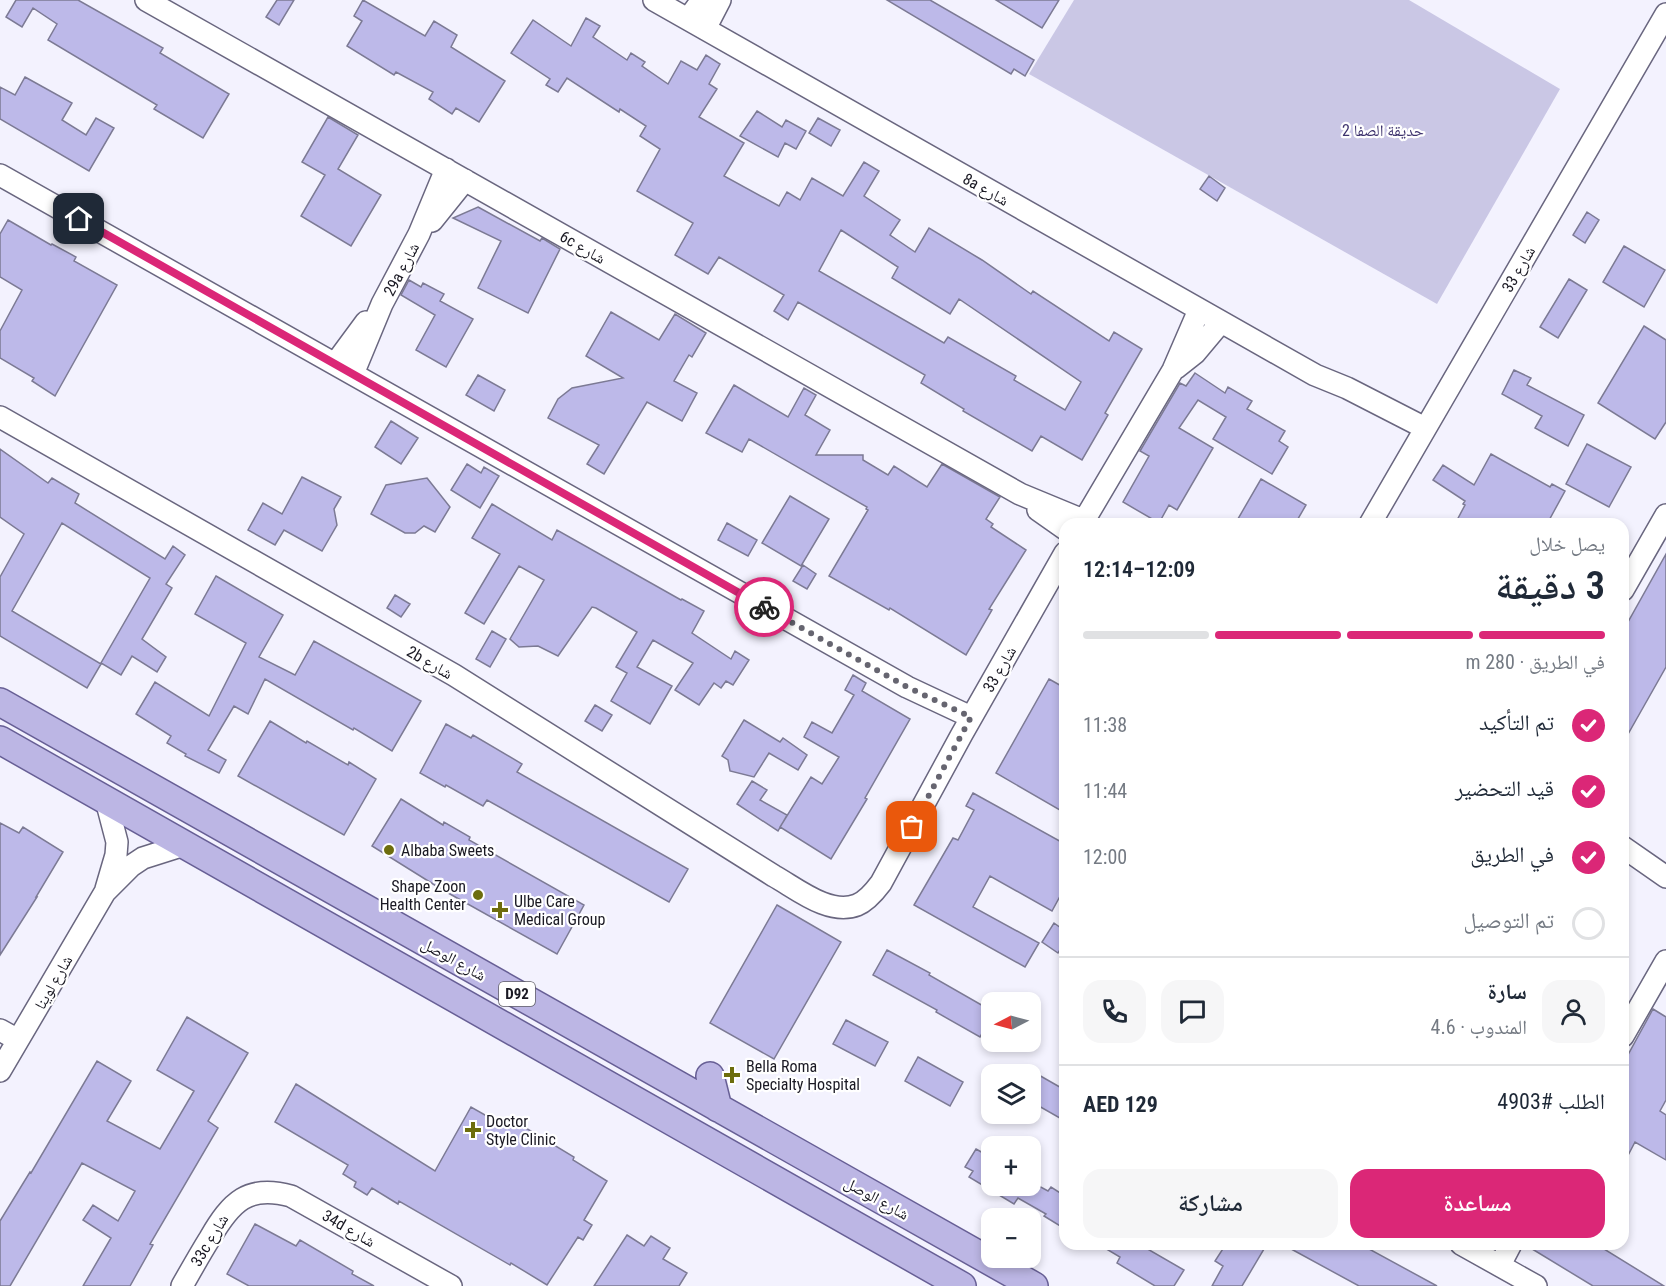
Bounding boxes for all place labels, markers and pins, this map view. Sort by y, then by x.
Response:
pin [53,193,104,244]
pin [886,801,937,852]
place label: Albaba Sweets [401,841,494,860]
marker: Albaba Sweets [382,843,396,857]
place label: Shape Zoon Health Center [380,877,466,914]
marker: Shape Zoon Health Center [471,888,485,902]
place label: Ulbe Care Medical Group [514,892,606,929]
marker: Ulbe Care Medical Group [491,901,509,919]
place label: Bella Roma Specialty Hospital [746,1057,860,1094]
marker: Bella Roma Specialty Hospital [723,1066,741,1084]
place label: Doctor Style Clinic [486,1112,556,1149]
marker: Doctor Style Clinic [464,1121,482,1139]

